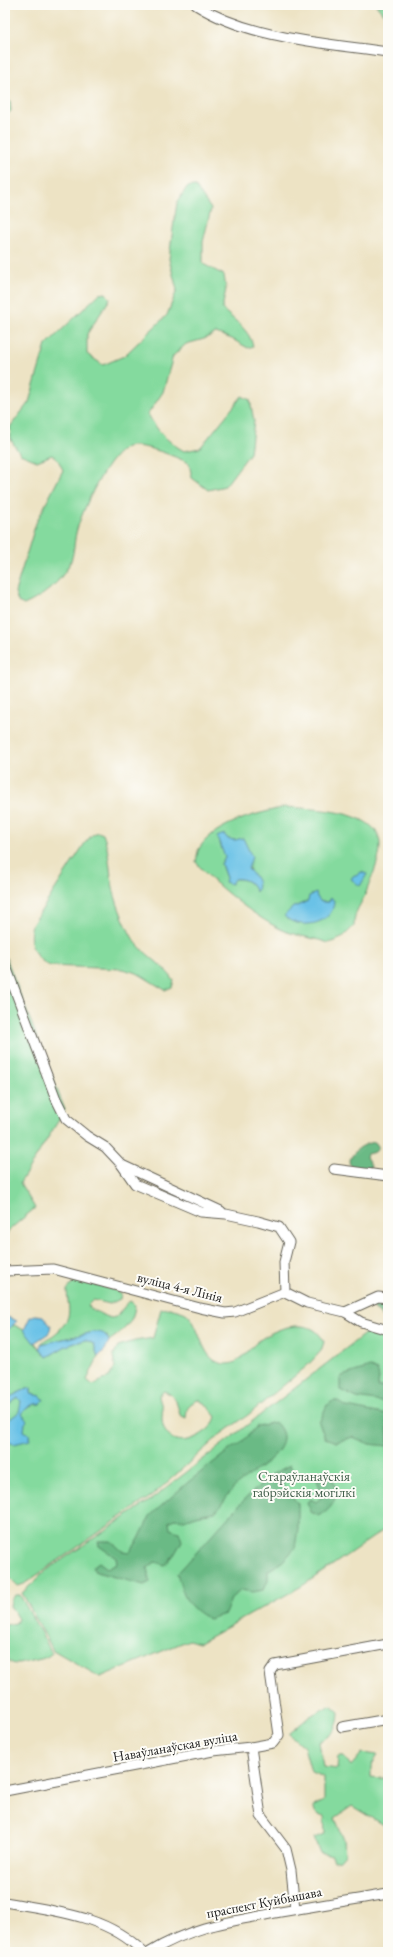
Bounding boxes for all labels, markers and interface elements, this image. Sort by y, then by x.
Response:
street label: вуліца 4-я Лінія [136,1268,224,1306]
park label: Стараўланаўскія габрэйскія могілкі [253,1467,356,1501]
street label: Наваўланаўская вуліца [111,1726,239,1766]
street label: праспект Куйбышава [205,1882,324,1922]

